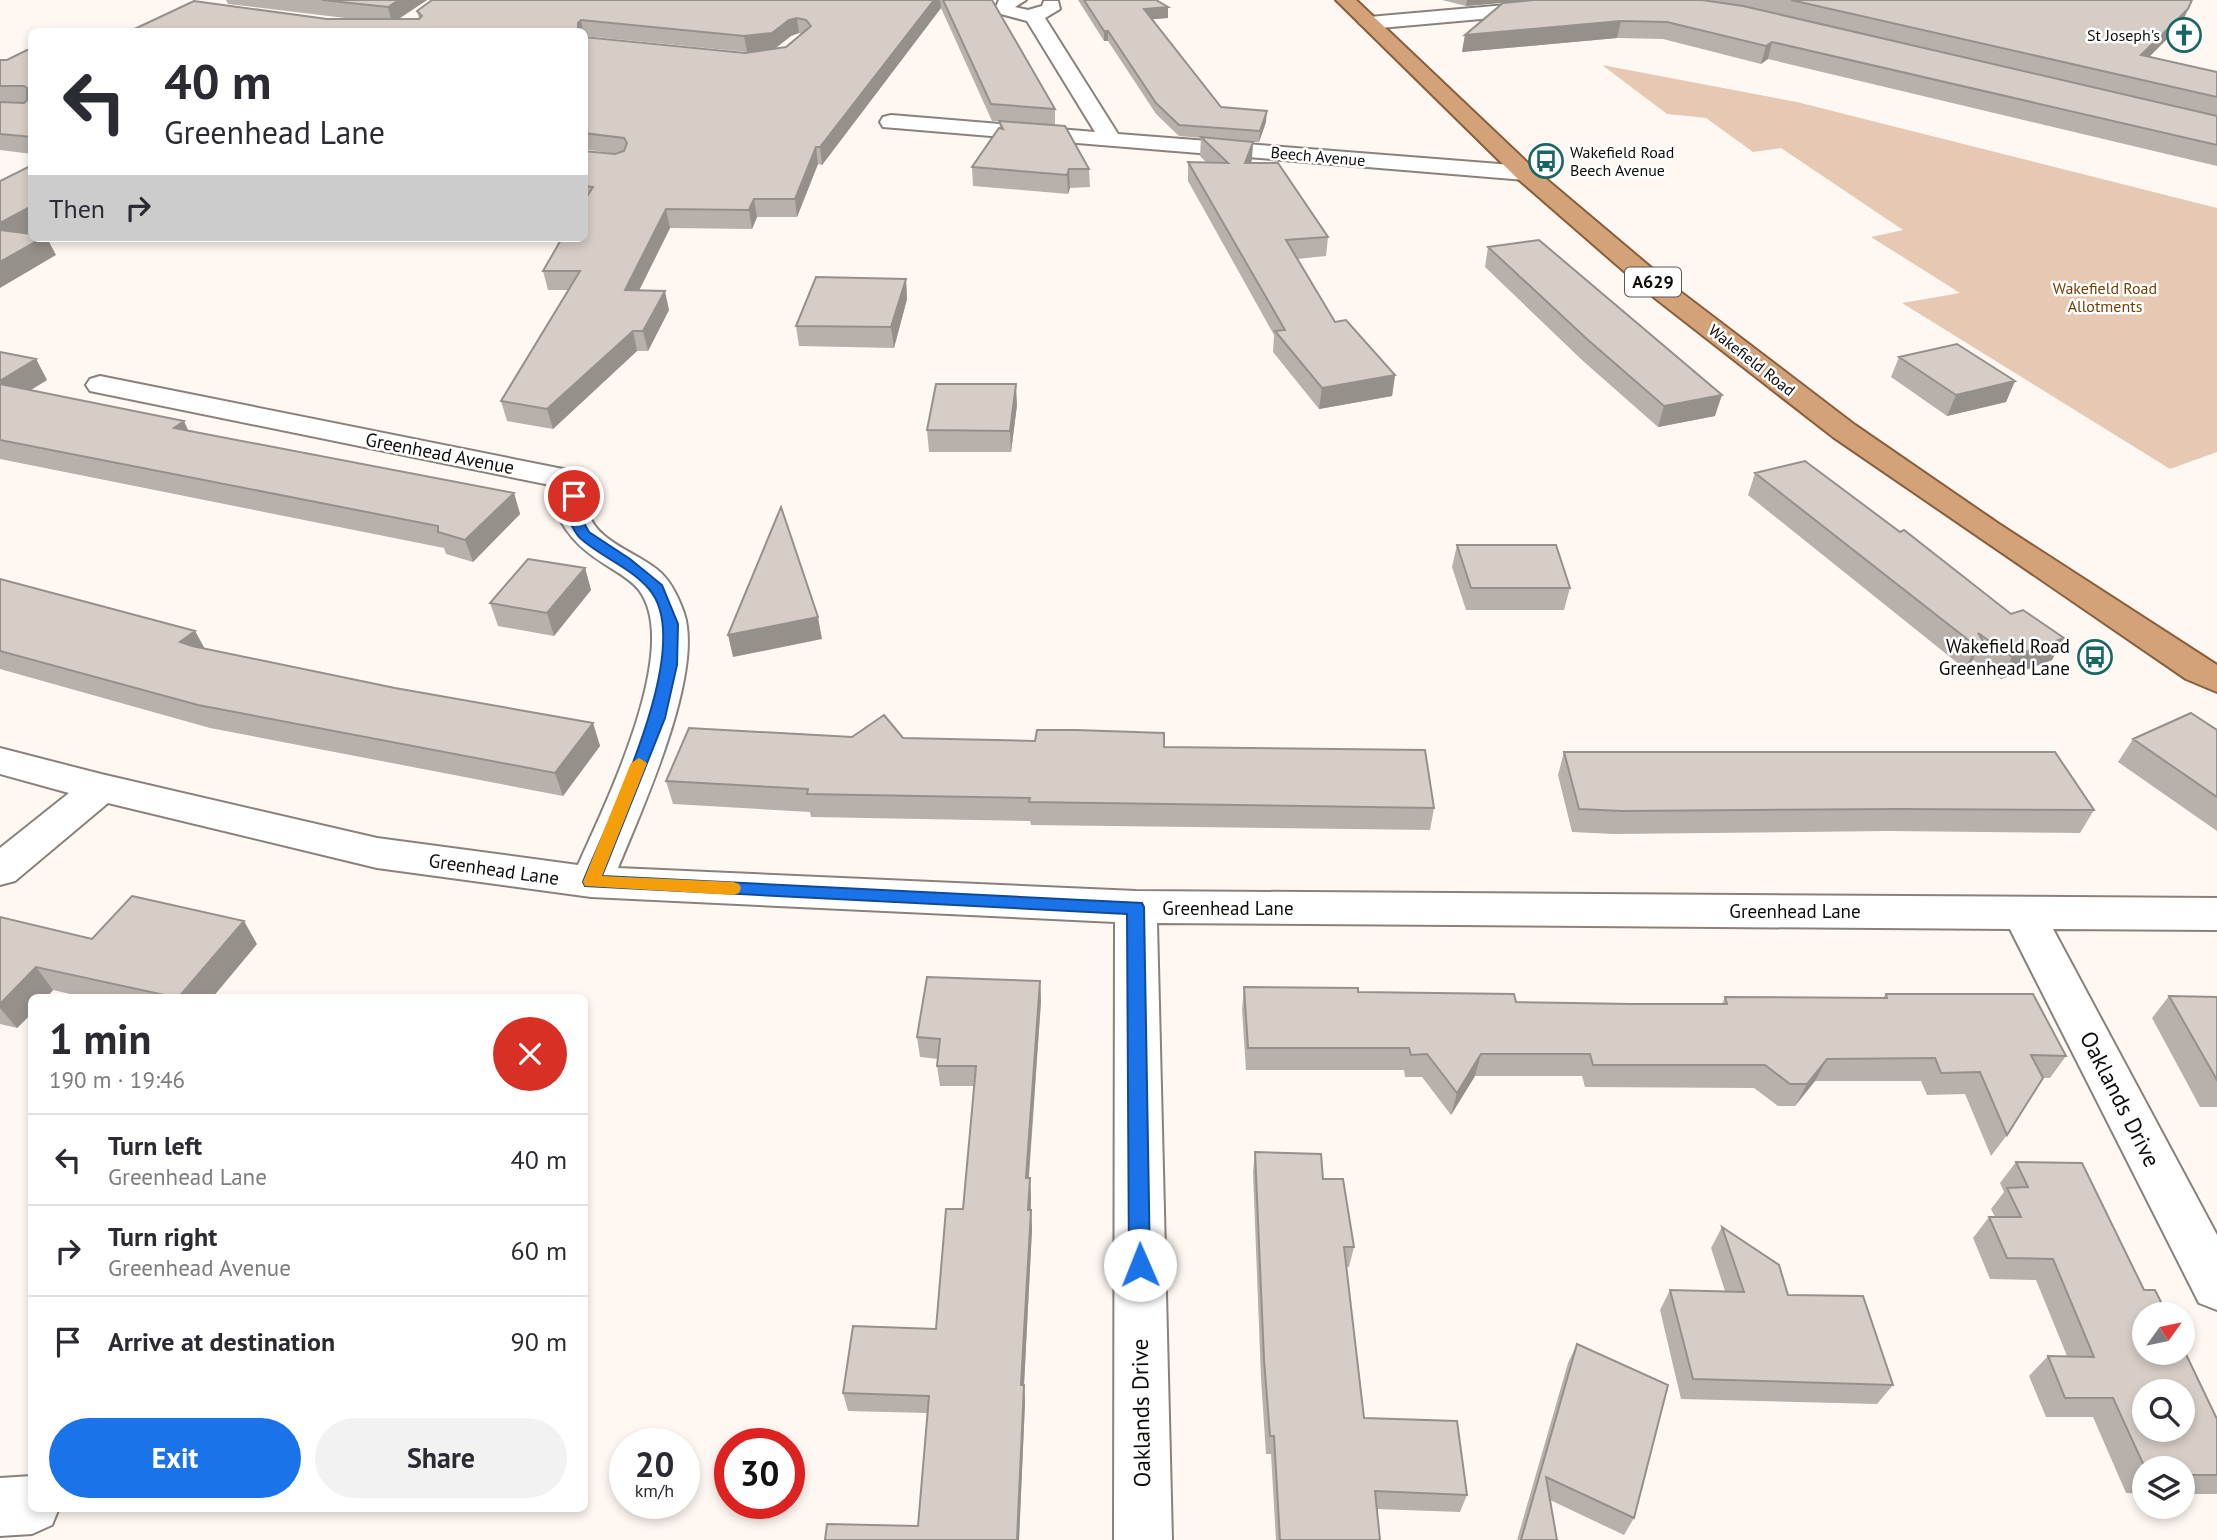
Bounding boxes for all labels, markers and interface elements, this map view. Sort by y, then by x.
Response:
church icon: St Joseph's [2165,16,2203,54]
place label: St Joseph's [2087,25,2160,45]
text: 40 m [164,49,271,113]
icon: left [49,56,140,147]
text: Greenhead Lane [164,111,385,153]
street label: Beech Avenue [1270,142,1366,170]
bus stop icon: Wakefield Road Beech Avenue [1527,142,1565,180]
place label: Wakefield Road Beech Avenue [1570,142,1674,180]
icon: right [119,189,157,227]
text: Then [49,192,105,225]
road number: A629 [1625,268,1681,296]
park label: Wakefield Road Allotments [2053,278,2157,316]
street label: Wakefield Road [1705,320,1799,400]
street label: Greenhead Avenue [364,427,516,479]
pin [544,466,604,526]
icon: arrive [555,477,593,515]
place label: Wakefield Road Greenhead Lane [1939,634,2070,680]
bus stop icon: Wakefield Road Greenhead Lane [2076,638,2114,676]
street label: Greenhead Lane [427,848,561,890]
street label: Greenhead Lane [1162,896,1294,920]
street label: Greenhead Lane [1729,899,1861,923]
text: 1 min [49,1011,151,1066]
button: close [493,1017,567,1091]
street label: Oaklands Drive [2074,1026,2167,1172]
text: 190 m · 19:46 [49,1065,185,1094]
text: Turn left [108,1129,202,1162]
icon: left [49,1141,87,1179]
text: 40 m [511,1143,567,1176]
text: Greenhead Lane [108,1162,267,1191]
text: Turn right [108,1220,217,1253]
position arrow [1103,1228,1177,1302]
icon: right [49,1232,87,1270]
text: 60 m [511,1234,567,1267]
text: Greenhead Avenue [108,1253,291,1282]
north arrow [2132,1302,2194,1365]
map controls [2132,1302,2195,1519]
icon: arrive [49,1323,87,1361]
text: Arrive at destination [108,1325,335,1358]
text: 90 m [511,1325,567,1358]
street label: Oaklands Drive [1125,1338,1156,1488]
button: search [2132,1379,2195,1442]
button: Exit [49,1418,301,1498]
button: Share [315,1418,567,1498]
speed limit sign: 30 [714,1428,805,1519]
text: 20 [635,1441,674,1487]
button: layers [2132,1456,2195,1519]
text: km/h [635,1479,674,1502]

